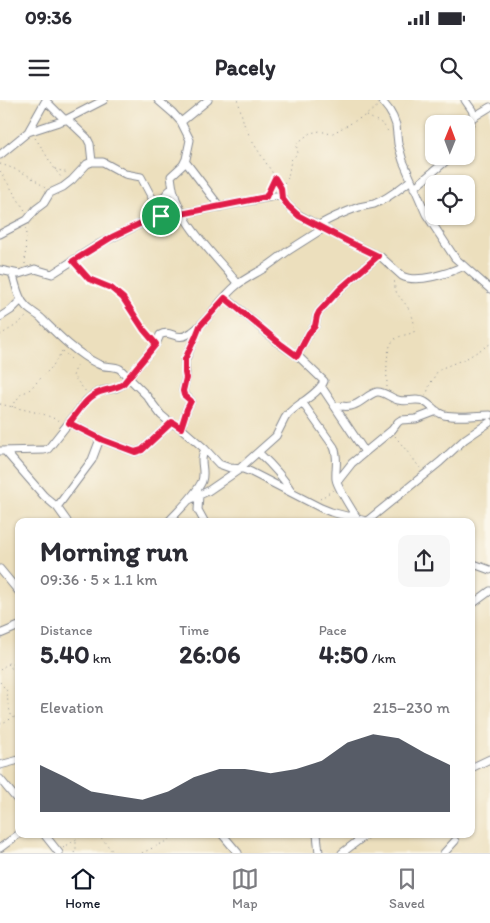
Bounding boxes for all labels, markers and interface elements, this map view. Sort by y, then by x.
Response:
text: 09:36 [25,6,72,29]
icon: menu [25,54,53,82]
text: Pacely [215,54,275,81]
icon: search [437,54,465,82]
north arrow [425,115,475,165]
map controls [425,115,475,225]
button: locate [425,175,475,225]
pin [140,195,182,237]
icon: arrive [147,202,175,230]
text: Morning run [40,534,188,568]
button: share [398,535,450,587]
text: 09:36 · 5 × 1.1 km [40,570,157,589]
text: Distance [40,622,92,639]
text: Time [179,622,209,639]
text: Pace [319,622,347,639]
text: 5.40 [40,639,90,669]
text: 26:06 [179,639,240,669]
text: 4:50 [319,639,368,669]
text: km [90,650,111,667]
text: /km [368,650,396,667]
text: Elevation [40,698,104,717]
text: 215–230 m [373,698,450,717]
tab: Home [65,865,100,912]
tab: Map [231,865,259,912]
tab: Saved [389,865,425,912]

